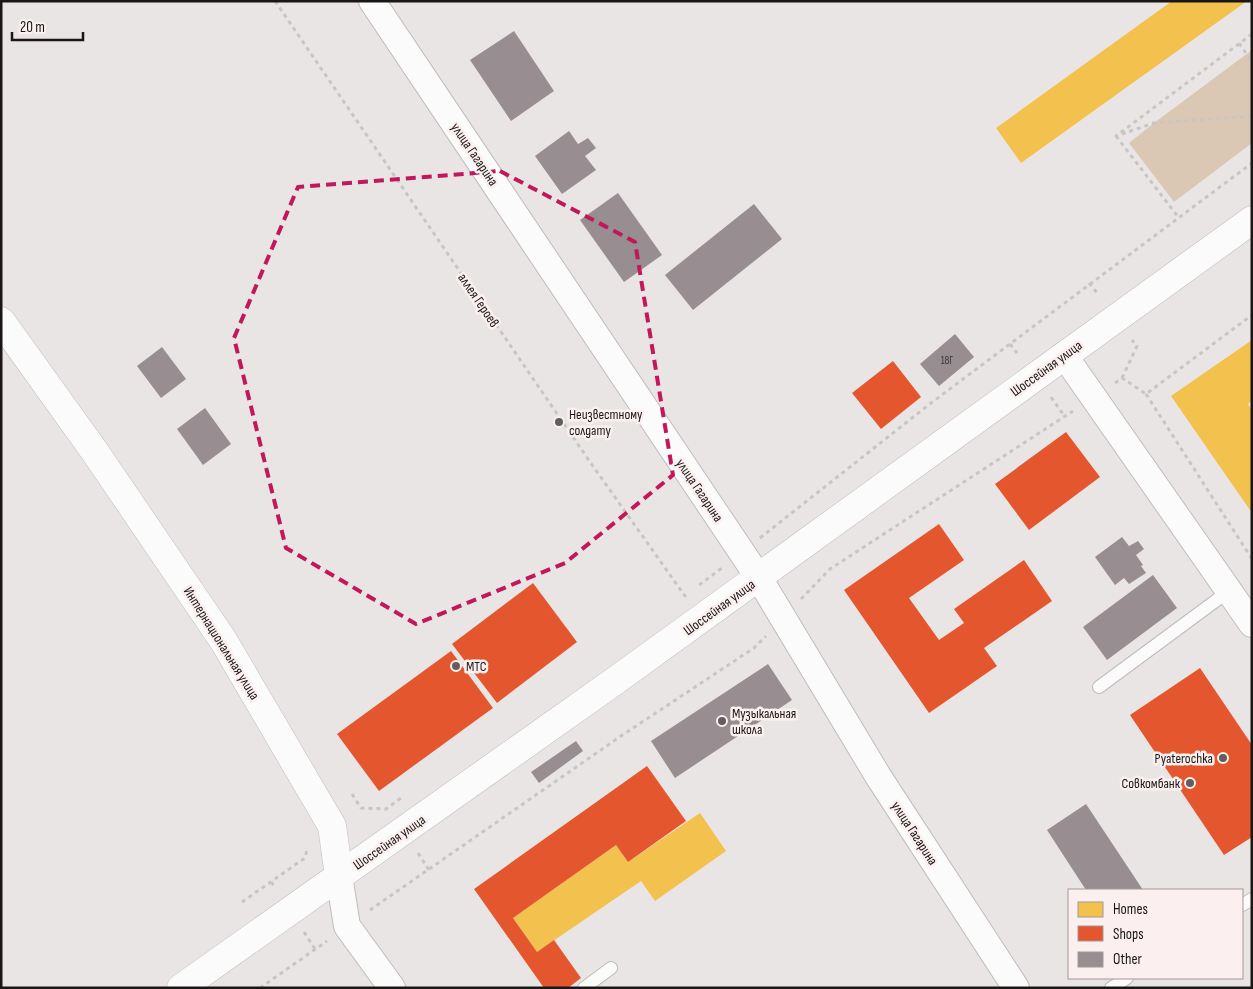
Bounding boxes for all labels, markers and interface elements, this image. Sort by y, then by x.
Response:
scale bar [12,10,84,42]
text: 20 m [20,18,45,37]
street label: улица Гагарина [447,119,502,189]
street label: аллея Героев [454,270,503,331]
street label: Шоссейная улица [1007,337,1085,400]
house number: 18Г [941,354,953,367]
place label: Неизвестному солдату [569,406,643,439]
marker: Неизвестному солдату [553,416,565,428]
street label: улица Гагарина [672,455,727,525]
street label: Шоссейная улица [680,576,758,639]
street label: Интернациональная улица [180,584,263,703]
place label: МТС [466,658,487,675]
marker: МТС [450,660,462,672]
place label: Музыкальная школа [732,705,796,738]
marker: Музыкальная школа [716,715,728,727]
place label: Pyaterochka [1155,750,1213,767]
marker: Pyaterochka [1217,752,1229,764]
place label: Совкомбанк [1122,775,1181,792]
marker: Совкомбанк [1184,777,1196,789]
street label: улица Гагарина [888,798,941,868]
street label: Шоссейная улица [350,811,429,874]
legend [1068,889,1243,979]
text: Homes [1113,900,1148,919]
text: Shops [1113,925,1144,944]
text: Other [1113,950,1142,969]

